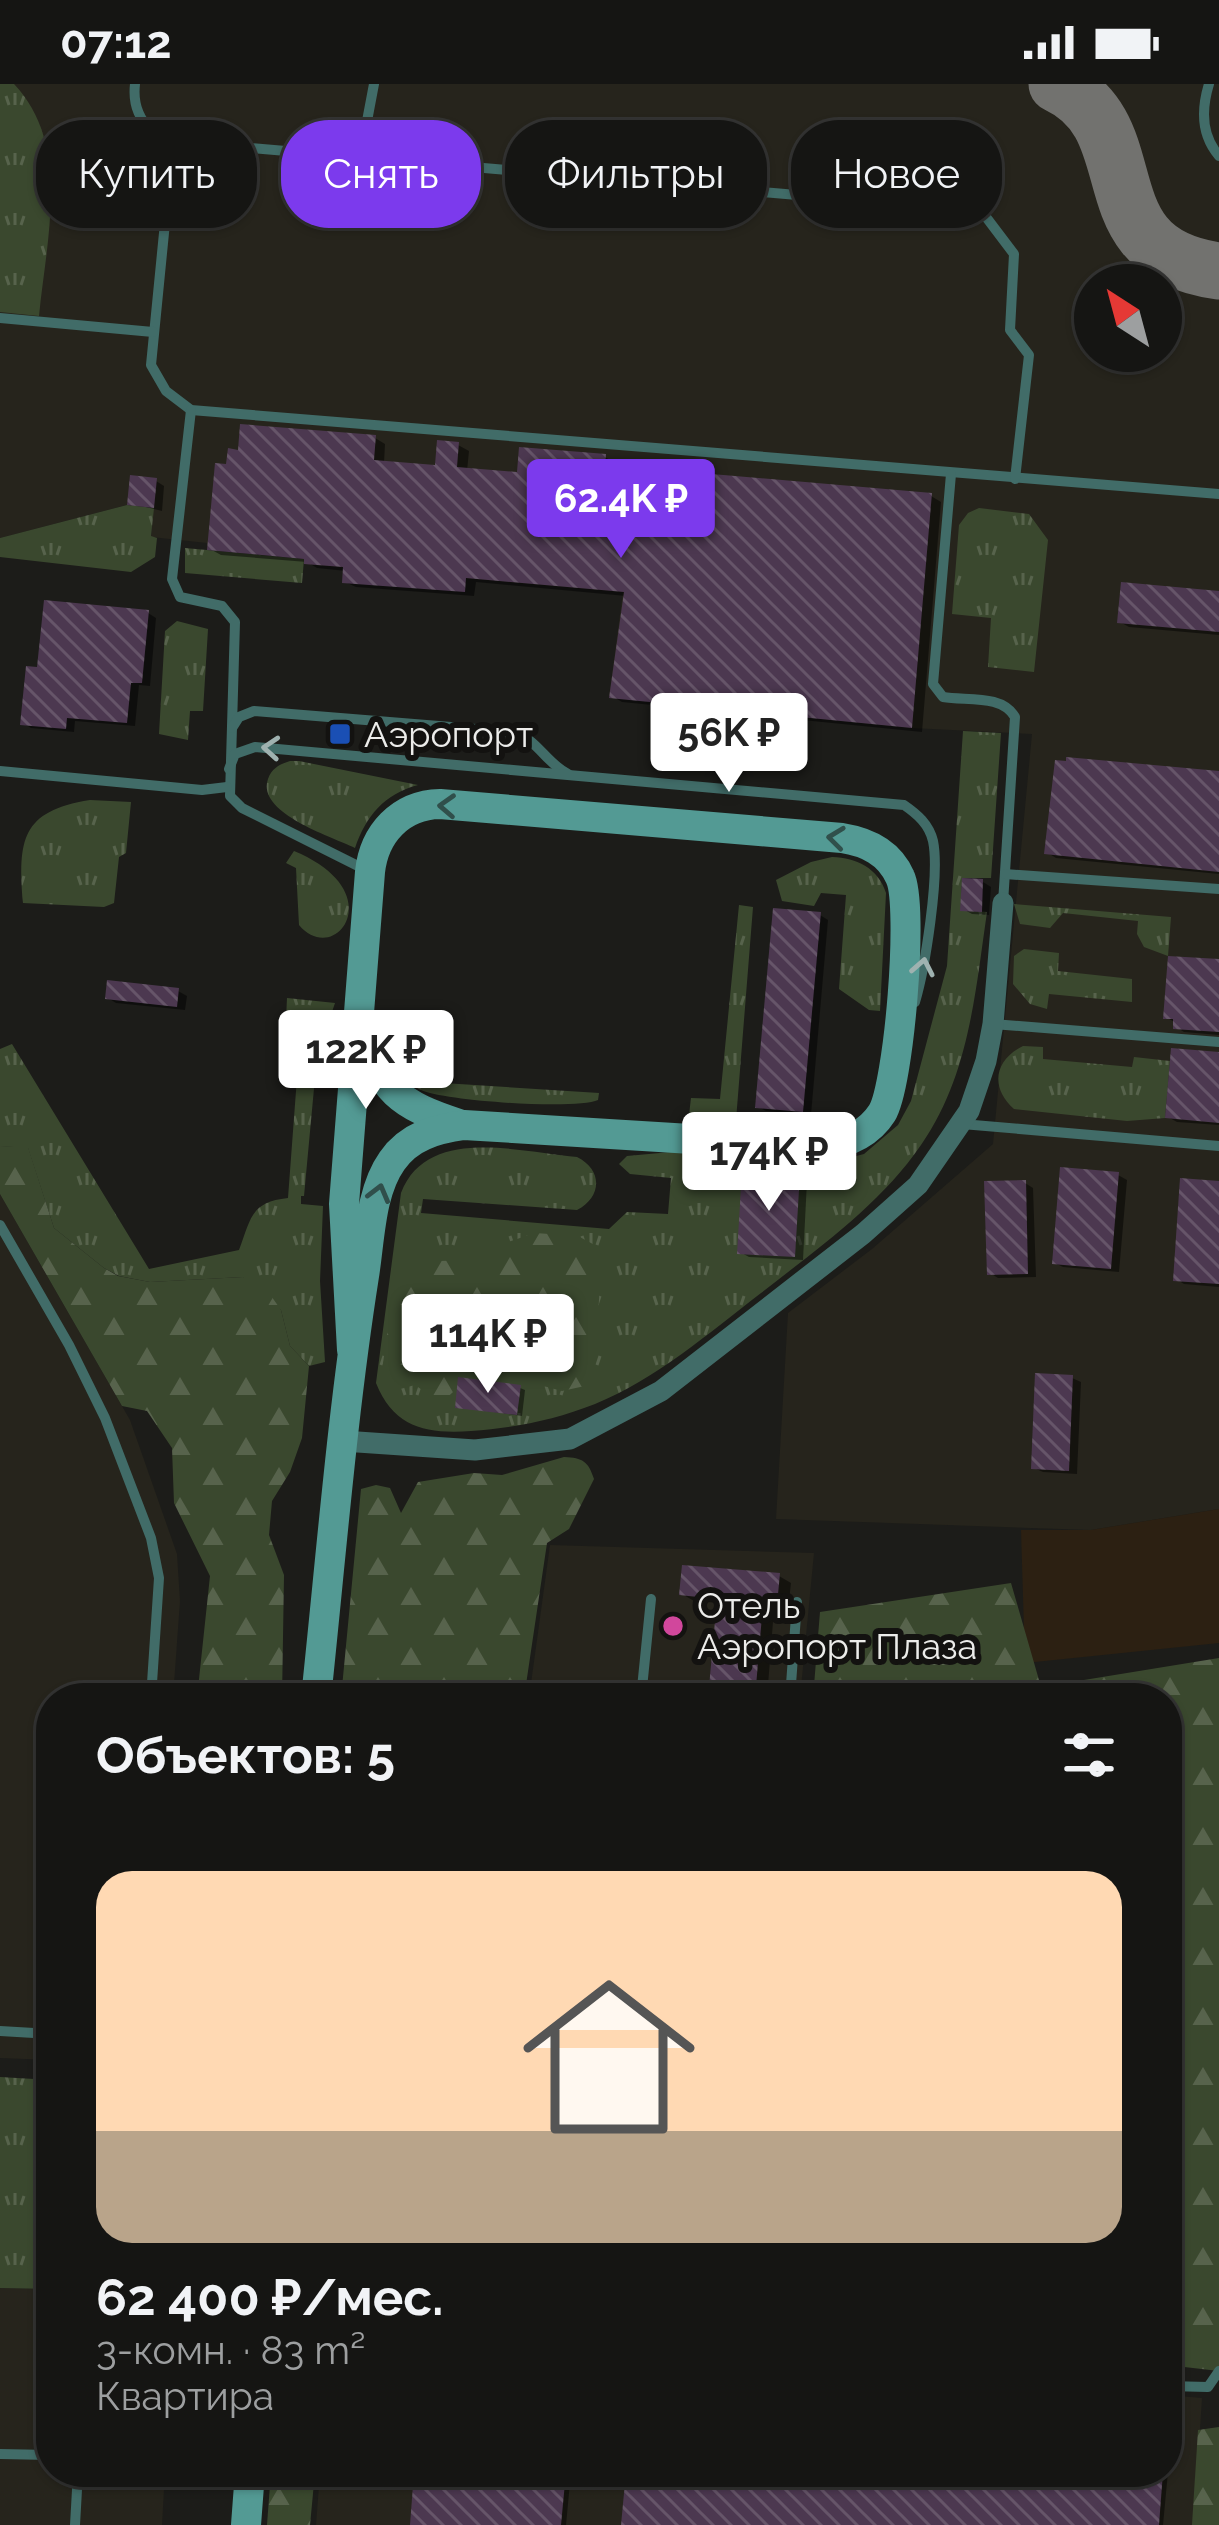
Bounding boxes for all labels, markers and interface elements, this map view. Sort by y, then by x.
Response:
text: 07:12 [60,16,172,69]
chip: Купить [36,120,257,228]
chip: Снять [281,120,481,228]
chip: Фильтры [505,120,767,228]
chip: Новое [791,120,1002,228]
north arrow [1074,264,1182,372]
map controls [1074,264,1182,372]
pin: 62.4K ₽ [510,459,732,561]
text: 62.4K ₽ [554,475,688,521]
pin: 56K ₽ [645,693,813,795]
text: 56K ₽ [678,709,780,755]
place label: Аэропорт [364,713,533,755]
marker: Аэропорт [327,721,353,747]
one-way arrow [261,736,280,762]
one-way arrow [438,793,456,819]
one-way arrow [826,826,846,852]
one-way arrow [909,958,935,978]
pin: 122K ₽ [268,1010,464,1112]
text: 122K ₽ [306,1026,426,1072]
pin: 174K ₽ [671,1112,867,1214]
text: 174K ₽ [709,1128,829,1174]
one-way arrow [365,1183,390,1204]
pin: 114K ₽ [390,1294,586,1396]
text: 114K ₽ [429,1310,547,1356]
place label: Отель Аэропорт Плаза [697,1584,977,1667]
marker: Отель Аэропорт Плаза [660,1613,686,1639]
icon: filters [1056,1722,1122,1788]
text: Объектов: 5 [96,1725,395,1785]
icon: home [501,1949,717,2165]
text: 62 400 ₽/мес. [96,2267,444,2327]
text: 3-комн. · 83 m² [96,2327,365,2373]
text: Квартира [96,2373,274,2419]

